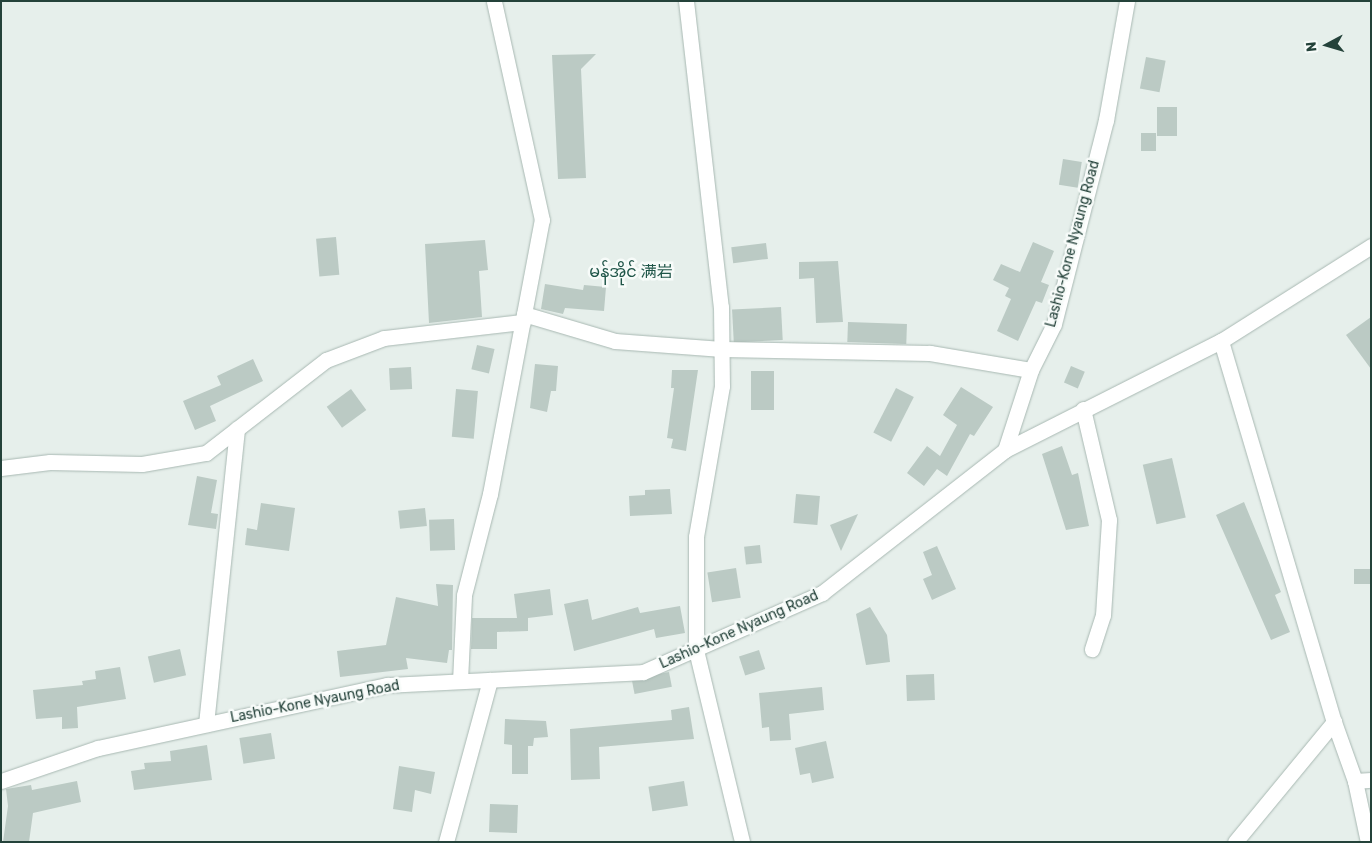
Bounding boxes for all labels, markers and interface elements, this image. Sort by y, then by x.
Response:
north arrow [1302,20,1352,70]
text: N [1303,41,1321,53]
street label: Lashio-Kone Nyaung Road [1043,159,1103,329]
district label: မန်အိုင် 满岩 [589,262,673,282]
street label: Lashio-Kone Nyaung Road [657,587,821,673]
street label: Lashio-Kone Nyaung Road [229,677,401,727]

